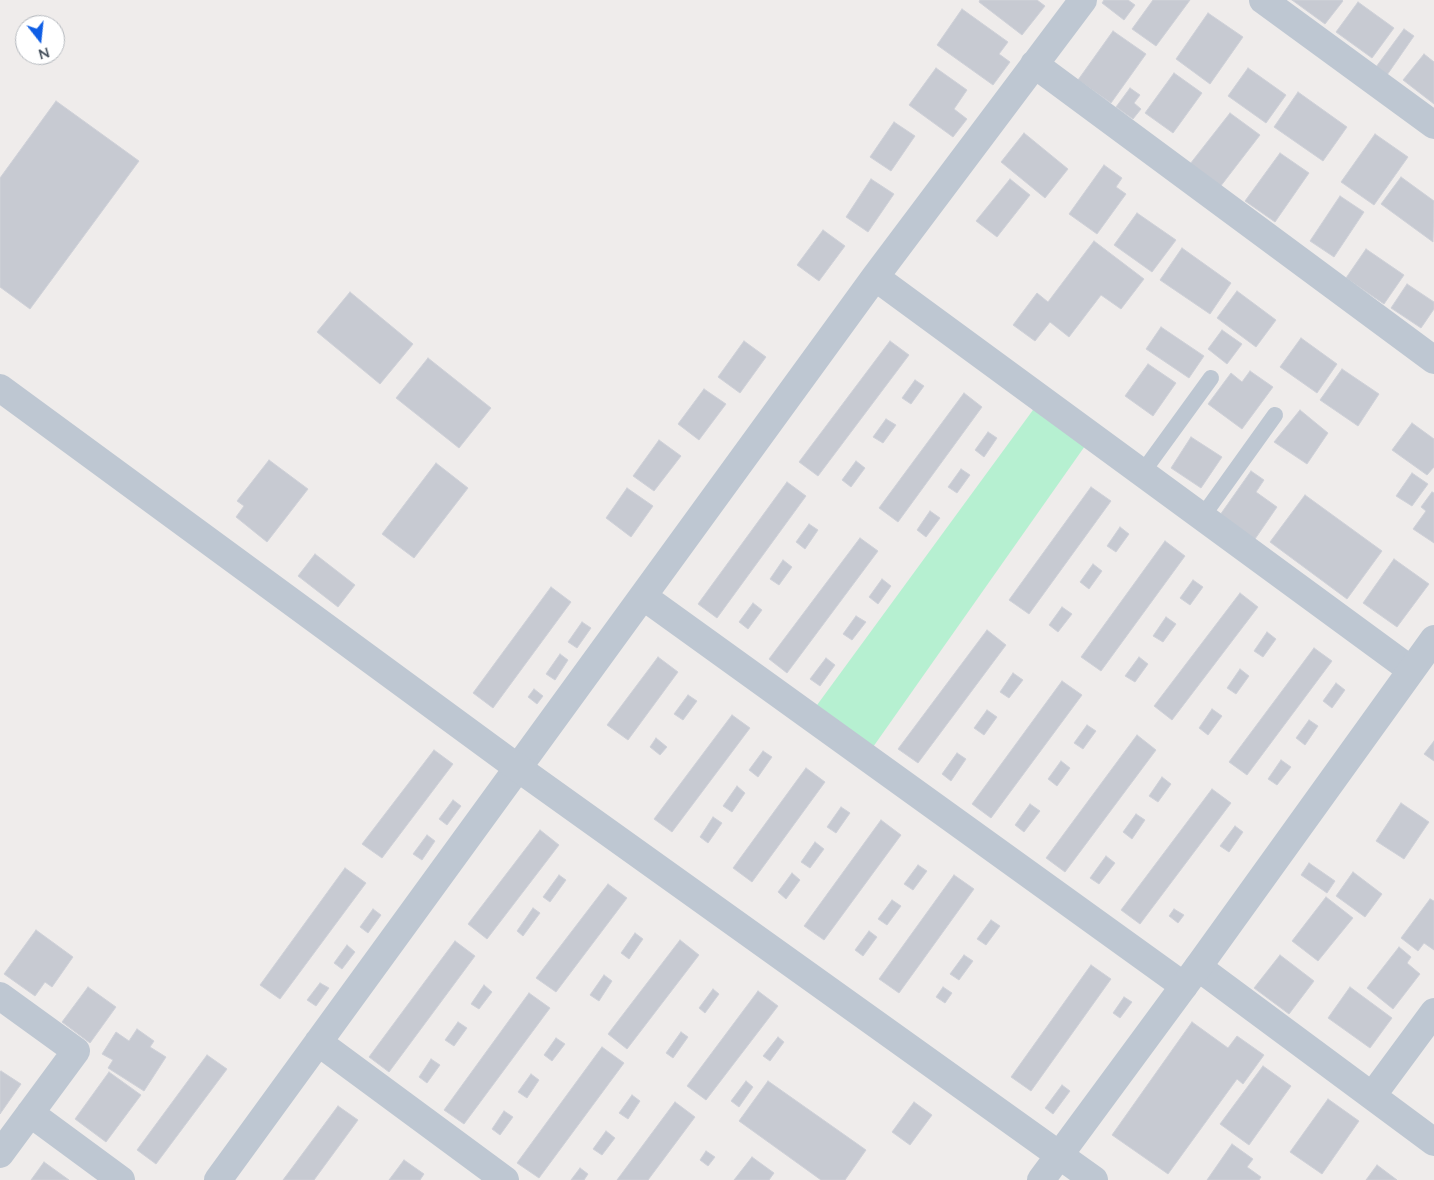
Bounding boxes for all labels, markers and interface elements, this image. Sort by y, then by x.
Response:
north arrow [15,15,65,65]
text: N [36,44,52,64]

